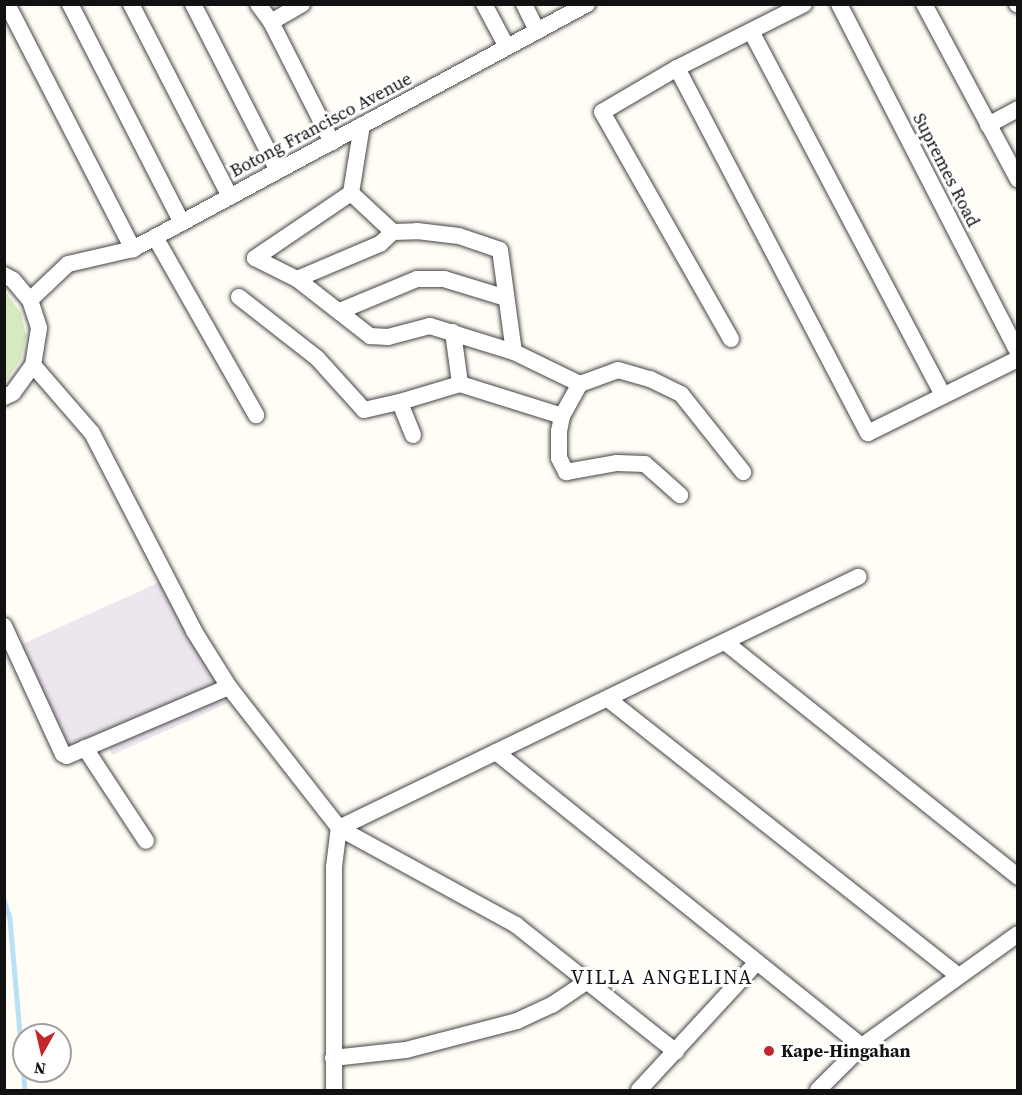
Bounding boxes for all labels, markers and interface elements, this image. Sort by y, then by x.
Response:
street label: Botong Francisco Avenue [227,68,415,182]
street label: Supremes Road [908,110,984,230]
district label: VILLA ANGELINA [571,965,753,989]
north arrow [12,1023,72,1083]
place label: Kape-Hingahan [781,1040,911,1062]
marker: Kape-Hingahan [762,1044,776,1058]
text: N [32,1057,47,1081]

